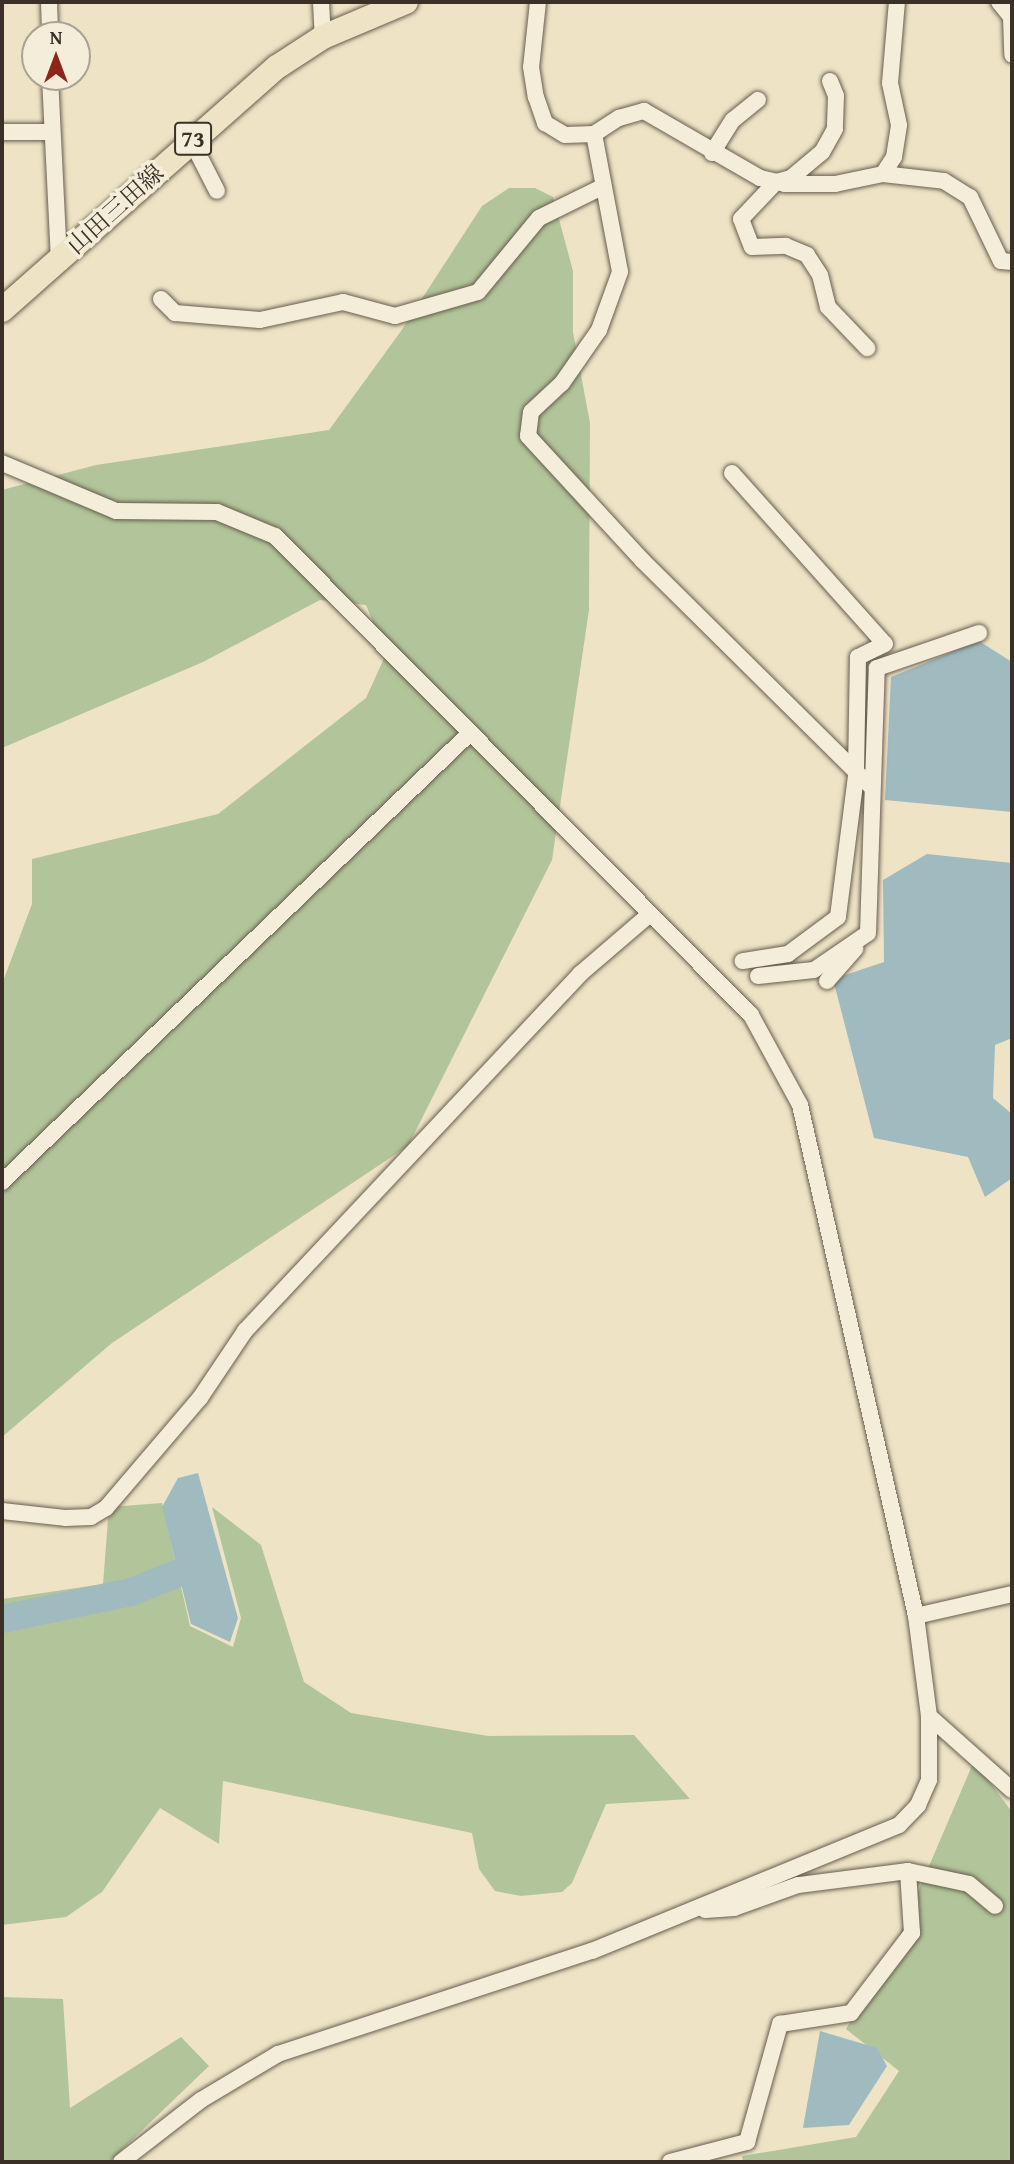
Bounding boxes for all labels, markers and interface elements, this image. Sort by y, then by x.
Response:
north arrow [21,21,91,91]
text: N [50,23,62,51]
road number: 73 [174,120,212,158]
street label: 山田三田線 [61,158,169,260]

